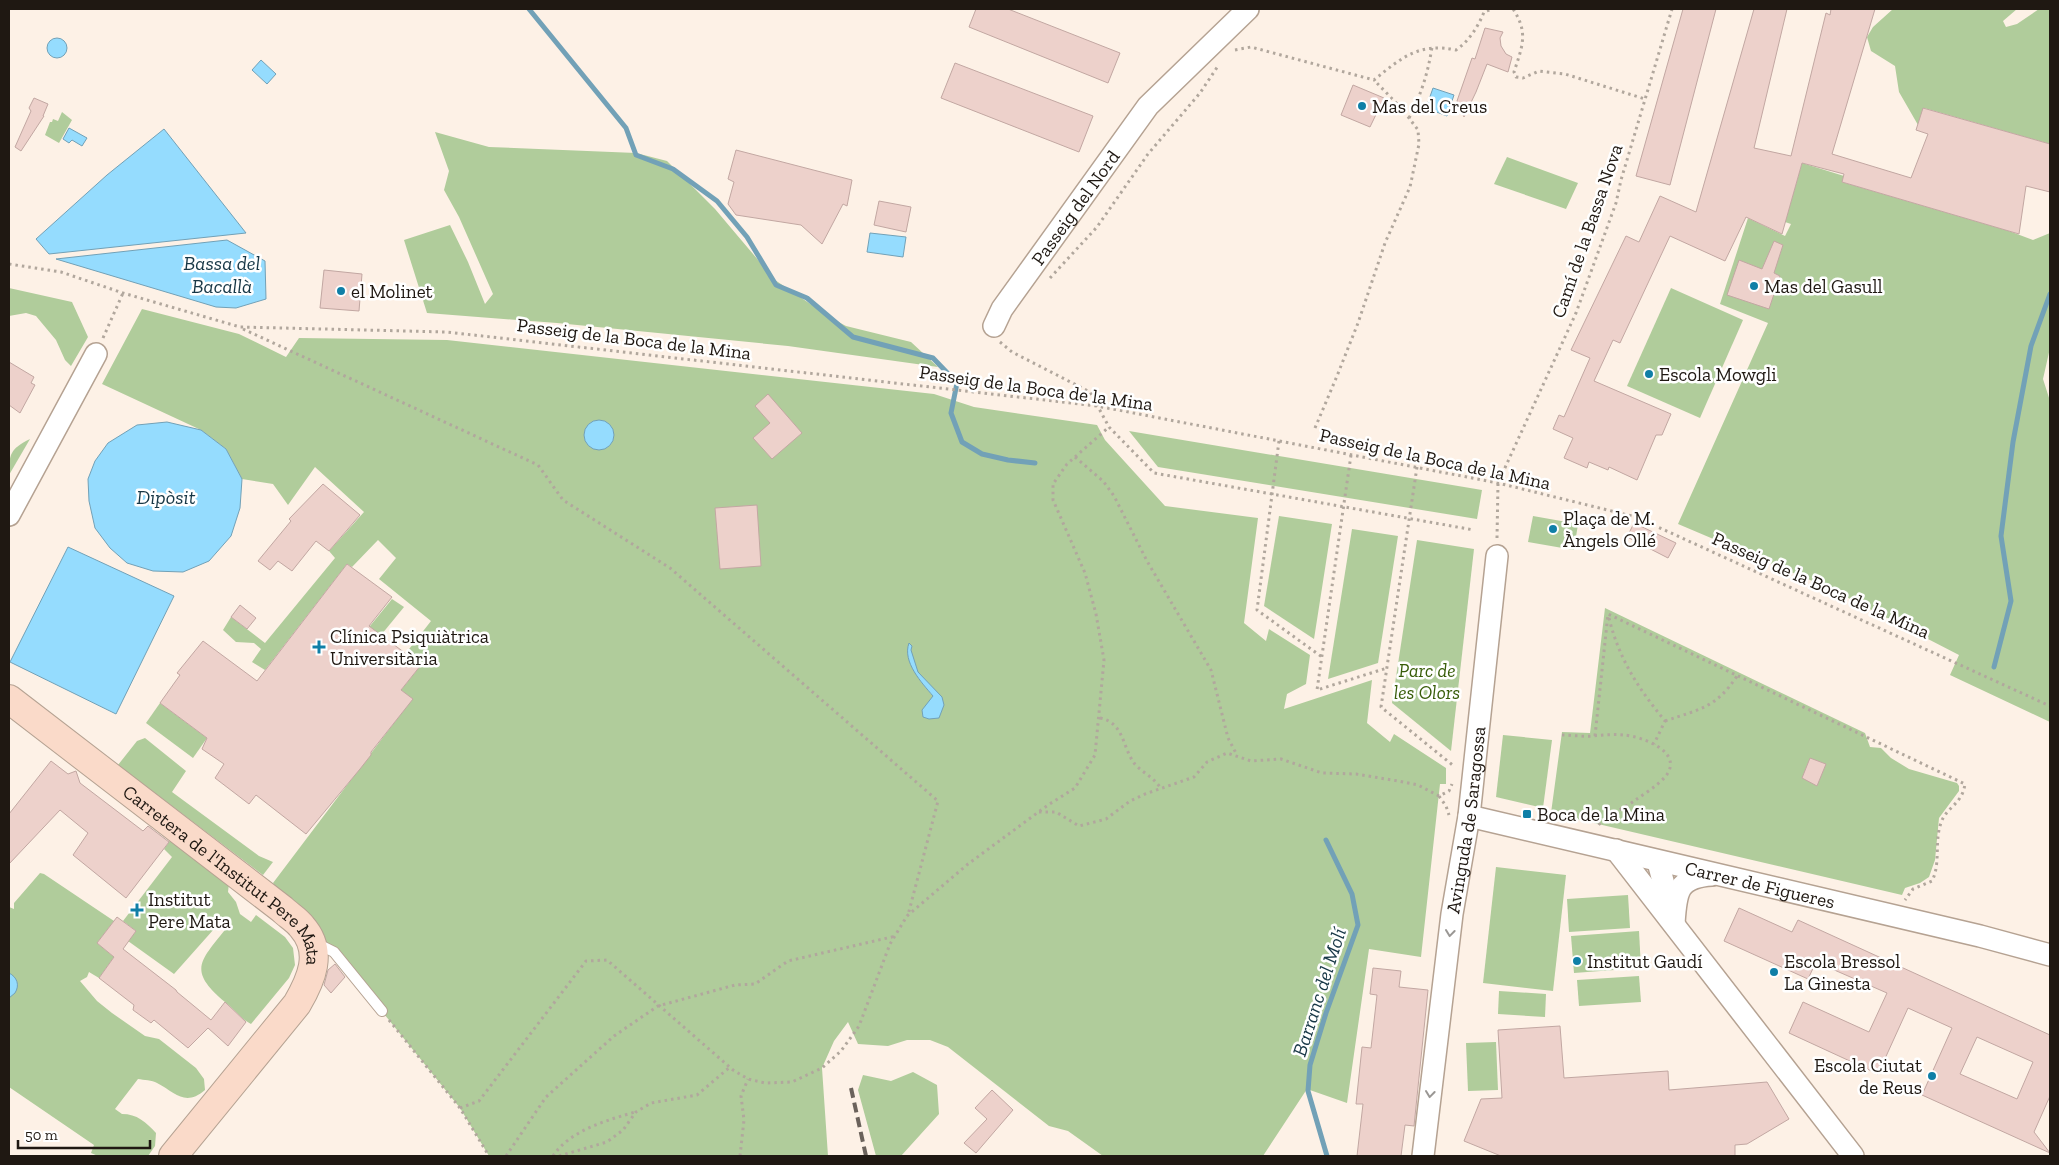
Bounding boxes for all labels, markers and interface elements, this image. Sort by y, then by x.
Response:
place label: Mas del Creus [1372,95,1487,118]
marker: Mas del Creus [1356,100,1368,112]
street label: Camí de la Bassa Nova [1546,141,1628,321]
street label: Passeig del Nord [1026,145,1125,269]
water label: Bassa del Bacallà [184,251,260,298]
place label: Mas del Gasull [1764,275,1883,298]
place label: el Molinet [351,280,433,303]
marker: Mas del Gasull [1748,280,1760,292]
marker: el Molinet [335,285,347,297]
street label: Passeig de la Boca de la Mina [516,313,752,365]
street label: Passeig de la Boca de la Mina [918,360,1154,416]
place label: Escola Mowgli [1659,363,1777,386]
marker: Escola Mowgli [1643,368,1655,380]
street label: Passeig de la Boca de la Mina [1317,423,1553,495]
water label: Dipòsit [136,485,196,509]
place label: Plaça de M. Àngels Ollé [1563,507,1656,552]
marker: Plaça de M. Àngels Ollé [1547,523,1559,535]
street label: Passeig de la Boca de la Mina [1709,527,1933,643]
place label: Clínica Psiquiàtrica Universitària [330,625,489,670]
marker: Clínica Psiquiàtrica Universitària [312,640,326,654]
park label: Parc de les Olors [1394,659,1460,704]
street label: Avinguda de Saragossa [1441,725,1490,915]
street label: Carretera de l'Institut Pere Mata [113,777,317,981]
place label: Boca de la Mina [1537,803,1665,826]
marker: Boca de la Mina [1521,808,1533,820]
street label: Carrer de Figueres [1683,856,1837,913]
place label: Institut Pere Mata [148,888,231,932]
marker: Institut Pere Mata [130,903,144,917]
water label: Barranc del Molí [1287,924,1351,1059]
one-way arrow [1445,929,1456,937]
place label: Institut Gaudí [1587,950,1702,973]
place label: Escola Bressol La Ginesta [1784,950,1900,995]
marker: Institut Gaudí [1571,955,1583,967]
marker: Escola Bressol La Ginesta [1768,966,1780,978]
place label: Escola Ciutat de Reus [1814,1054,1922,1099]
marker: Escola Ciutat de Reus [1926,1070,1938,1082]
one-way arrow [1425,1091,1436,1099]
scale bar [18,1118,150,1150]
text: 50 m [25,1126,58,1144]

